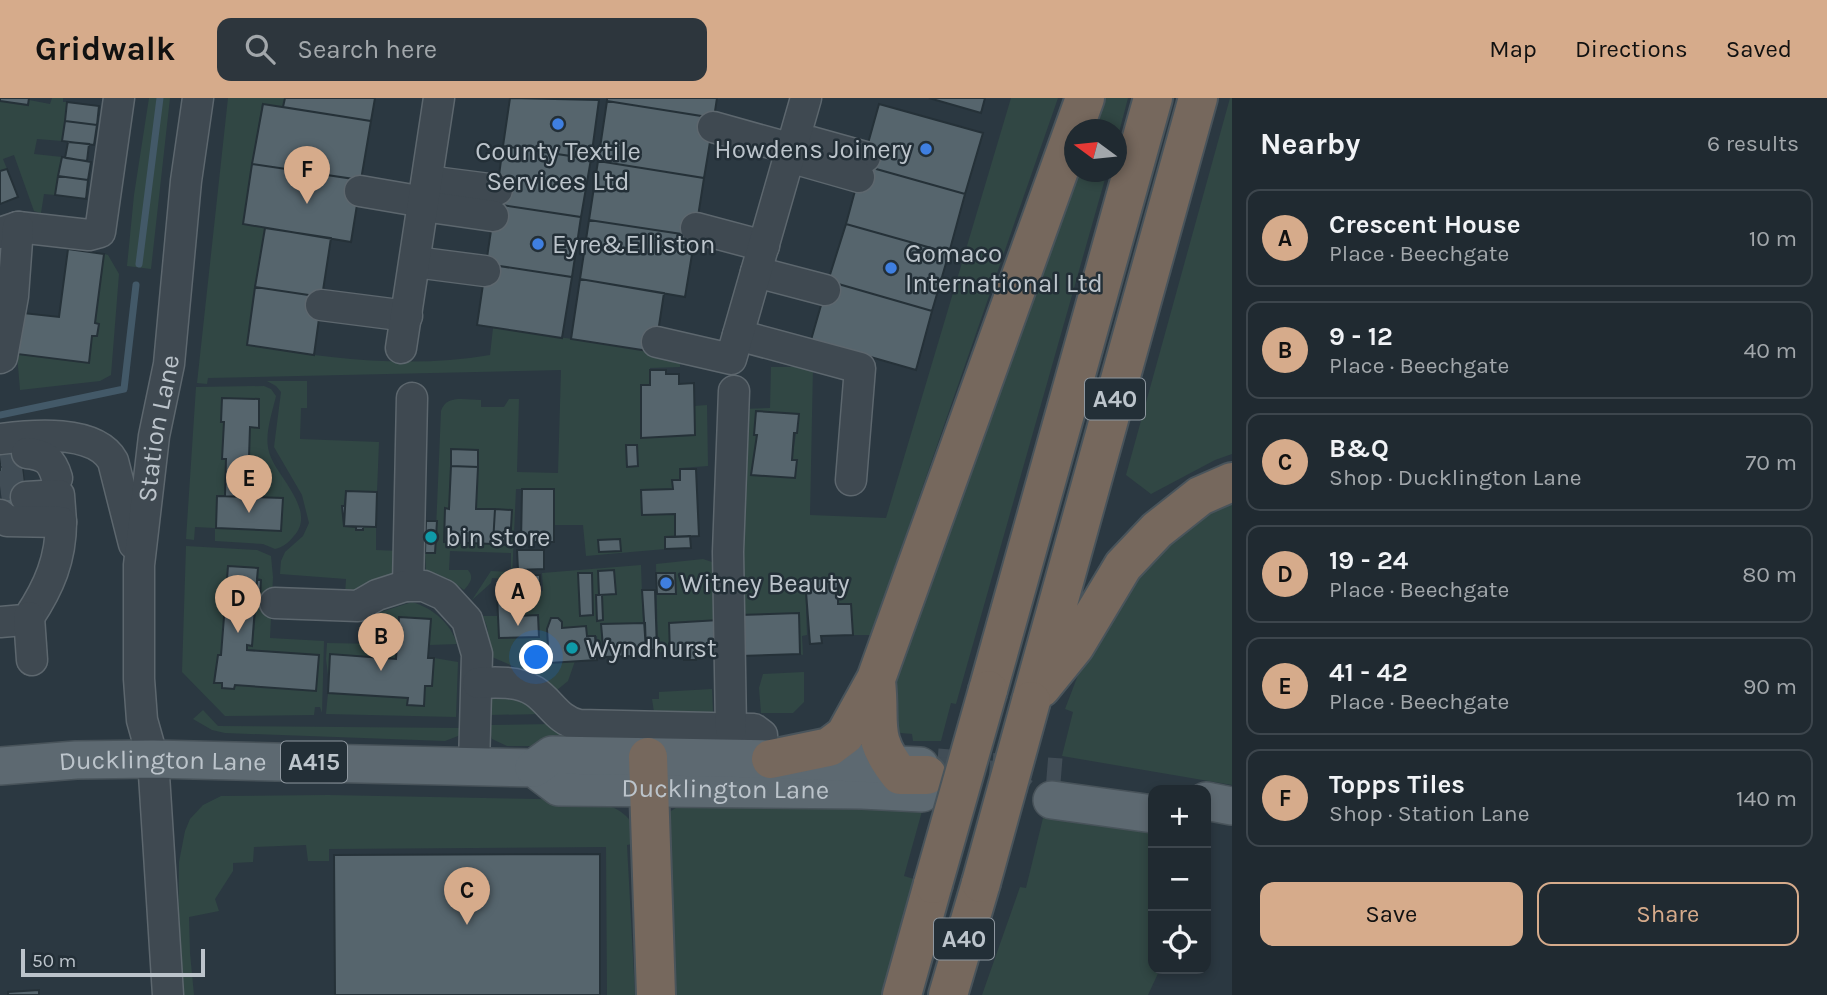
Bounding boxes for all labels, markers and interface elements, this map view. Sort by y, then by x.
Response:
search box [217,18,707,81]
text: Gridwalk [35,30,175,68]
icon: search [241,30,279,68]
text: Search here [297,34,437,65]
text: Map [1489,35,1537,63]
text: Directions [1575,35,1688,63]
text: Saved [1726,35,1792,63]
marker: County Textile Services Ltd [550,116,566,132]
north arrow [1064,119,1127,182]
text: Nearby [1260,126,1360,162]
text: 6 results [1707,130,1799,157]
place label: Howdens Joinery [714,134,912,165]
place label: County Textile Services Ltd [475,136,641,197]
marker: Howdens Joinery [918,141,934,157]
pin: F [284,146,330,204]
text: Crescent House [1329,209,1521,240]
text: A [1278,225,1292,252]
text: 10 m [1749,225,1797,252]
place label: Eyre&Elliston [552,229,716,260]
marker: Eyre&Elliston [530,236,546,252]
place label: Gomaco International Ltd [905,238,1103,299]
text: Place · Beechgate [1329,240,1509,267]
marker: Gomaco International Ltd [883,260,899,276]
text: 9 - 12 [1329,321,1393,352]
text: B [1278,337,1292,364]
text: 40 m [1744,337,1797,364]
text: Place · Beechgate [1329,352,1509,379]
street label: Station Lane [131,354,185,504]
road number: A40 [1085,378,1145,420]
text: B&Q [1329,433,1389,464]
text: C [1278,449,1292,476]
text: 70 m [1746,449,1797,476]
pin: E [226,455,272,513]
text: Shop · Ducklington Lane [1329,464,1582,491]
place label: bin store [445,522,550,553]
marker: bin store [423,529,439,545]
text: 19 - 24 [1329,545,1408,576]
text: D [1277,561,1293,588]
text: 80 m [1742,561,1797,588]
pin: A [495,568,541,626]
place label: Witney Beauty [680,568,850,599]
pin: D [215,575,261,633]
marker: Witney Beauty [658,575,674,591]
text: Place · Beechgate [1329,576,1509,603]
pin: B [358,613,404,671]
place label: Wyndhurst [586,633,717,664]
your location [519,640,553,674]
marker: Wyndhurst [564,640,580,656]
text: 41 - 42 [1329,657,1408,688]
text: E [1278,673,1292,700]
text: 90 m [1743,673,1797,700]
text: Place · Beechgate [1329,688,1509,715]
road number: A415 [281,742,347,782]
street label: Ducklington Lane [58,743,267,777]
text: Topps Tiles [1329,769,1465,800]
street label: Ducklington Lane [621,772,829,805]
map controls [1148,785,1211,974]
button: + [1148,785,1211,848]
text: F [1279,785,1291,812]
text: 140 m [1736,785,1797,812]
text: Shop · Station Lane [1329,800,1530,827]
button: − [1148,848,1211,911]
pin: C [444,867,490,925]
button: Save [1260,882,1523,946]
button: Share [1537,882,1799,946]
button: locate [1148,911,1211,974]
road number: A40 [934,918,994,960]
scale bar [21,946,205,978]
text: 50 m [32,950,76,972]

